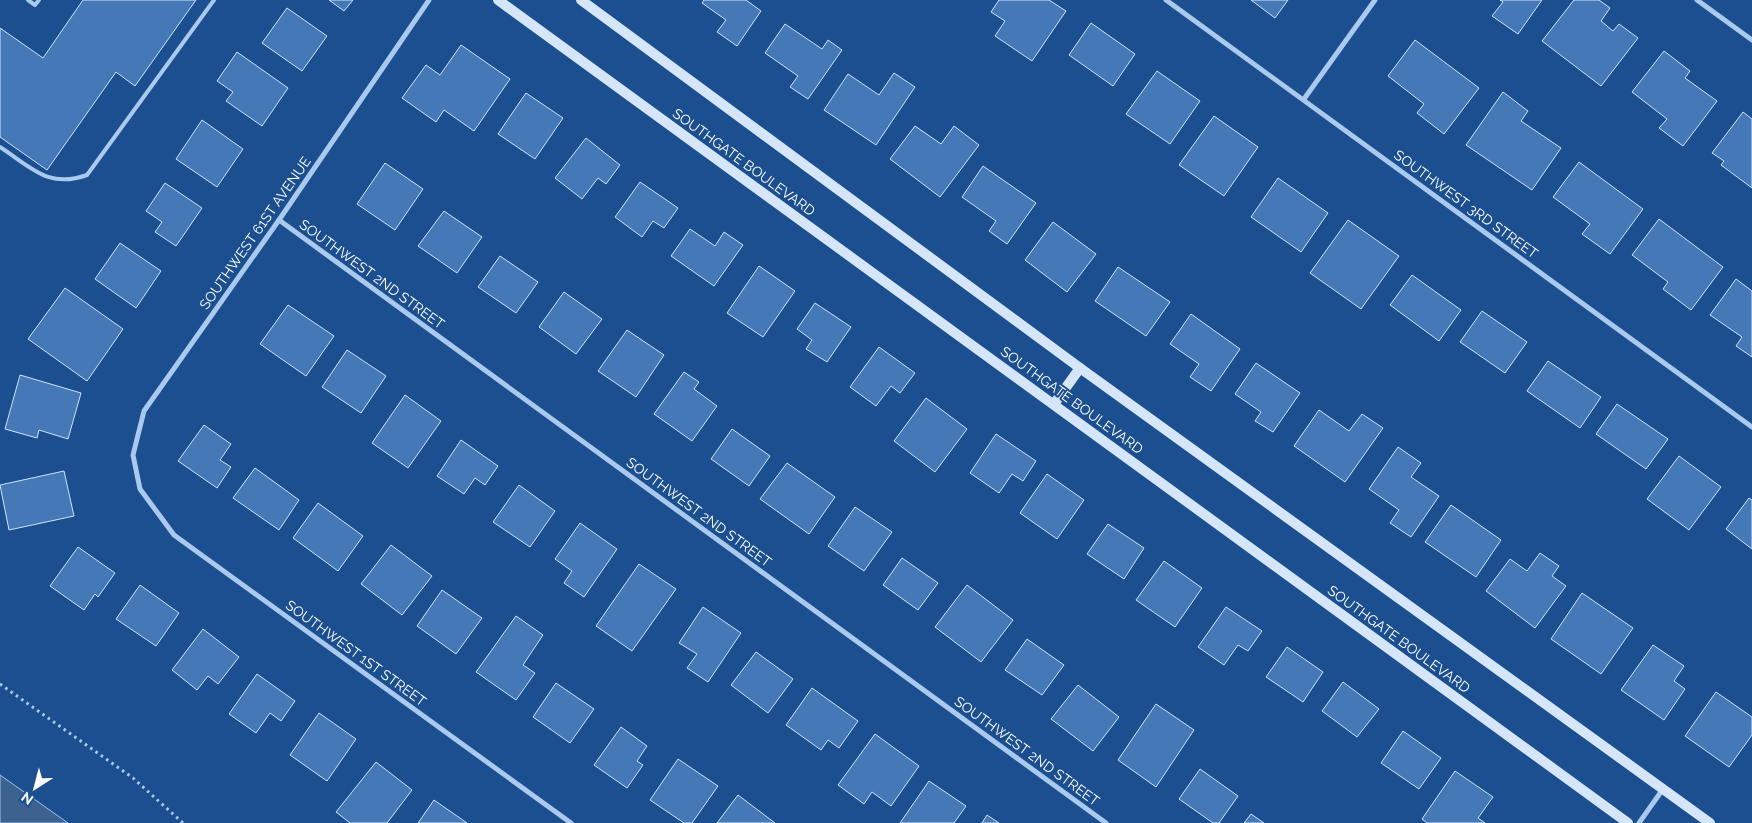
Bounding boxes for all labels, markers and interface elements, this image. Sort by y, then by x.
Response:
street label: SOUTHGATE BOULEVARD [670,105,818,219]
street label: SOUTHWEST 3RD STREET [1391,146,1541,262]
street label: SOUTHWEST 61ST AVENUE [196,154,314,312]
street label: SOUTHWEST 2ND STREET [296,216,448,332]
street label: SOUTHGATE BOULEVARD [998,343,1146,457]
street label: SOUTHWEST 2ND STREET [623,454,775,570]
street label: SOUTHGATE BOULEVARD [1325,582,1473,696]
street label: SOUTHWEST 1ST STREET [283,597,430,710]
street label: SOUTHWEST 2ND STREET [951,693,1103,809]
north arrow [10,763,60,813]
text: N [18,789,36,808]

